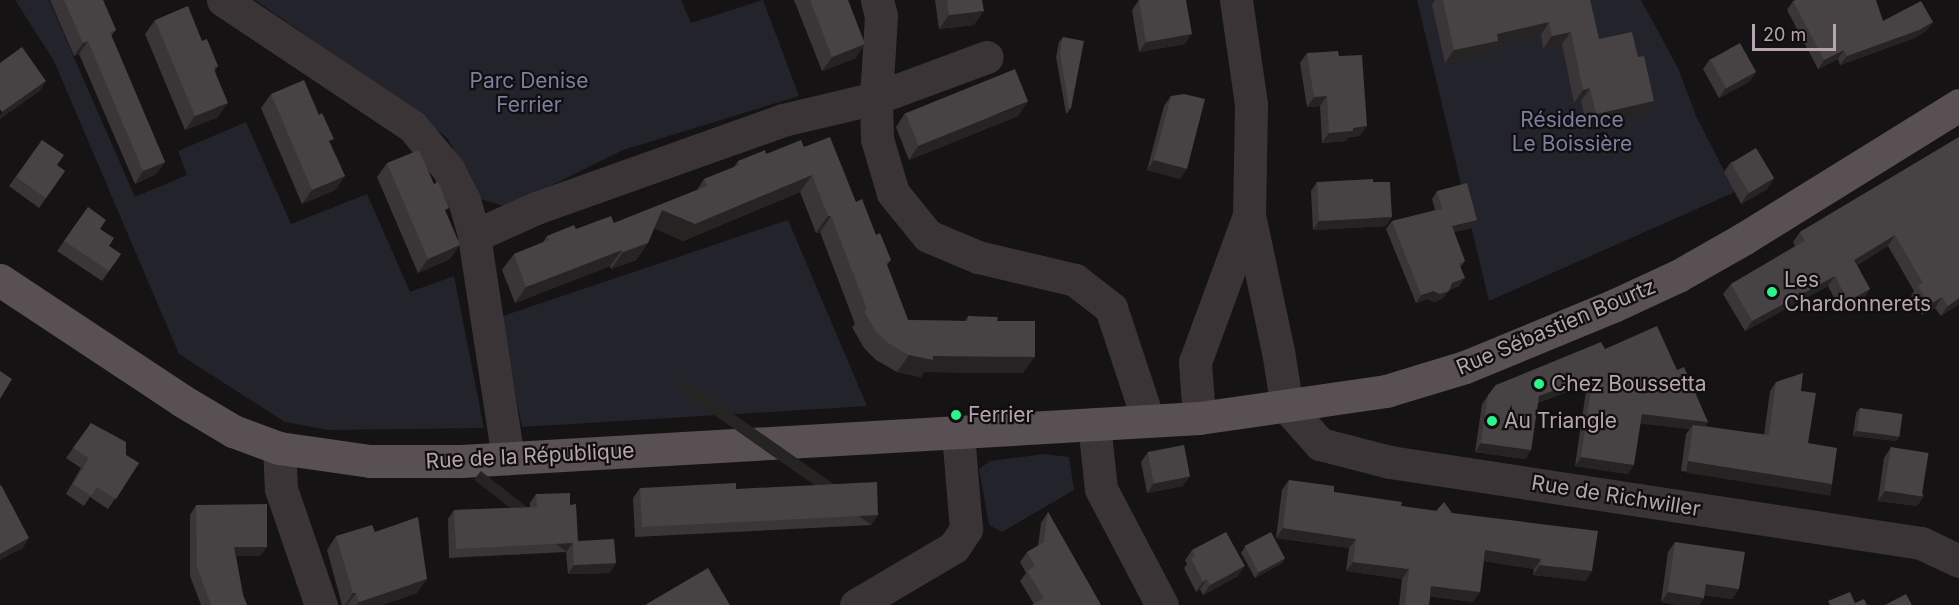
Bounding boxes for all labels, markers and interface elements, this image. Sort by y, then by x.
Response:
scale bar [1755,12,1839,50]
text: 20 m [1763,24,1806,45]
park label: Parc Denise Ferrier [470,68,588,118]
park label: Résidence Le Boissière [1512,107,1632,157]
place label: Les Chardonnerets [1784,267,1931,317]
street label: Rue Sébastien Bourtz [1453,274,1659,380]
marker: Les Chardonnerets [1765,285,1779,299]
place label: Chez Boussetta [1551,371,1706,397]
marker: Chez Boussetta [1532,377,1546,391]
place label: Ferrier [968,402,1034,428]
marker: Ferrier [949,408,963,422]
place label: Au Triangle [1504,408,1617,434]
marker: Au Triangle [1485,414,1499,428]
street label: Rue de la République [425,438,635,474]
street label: Rue de Richwiller [1530,470,1702,522]

